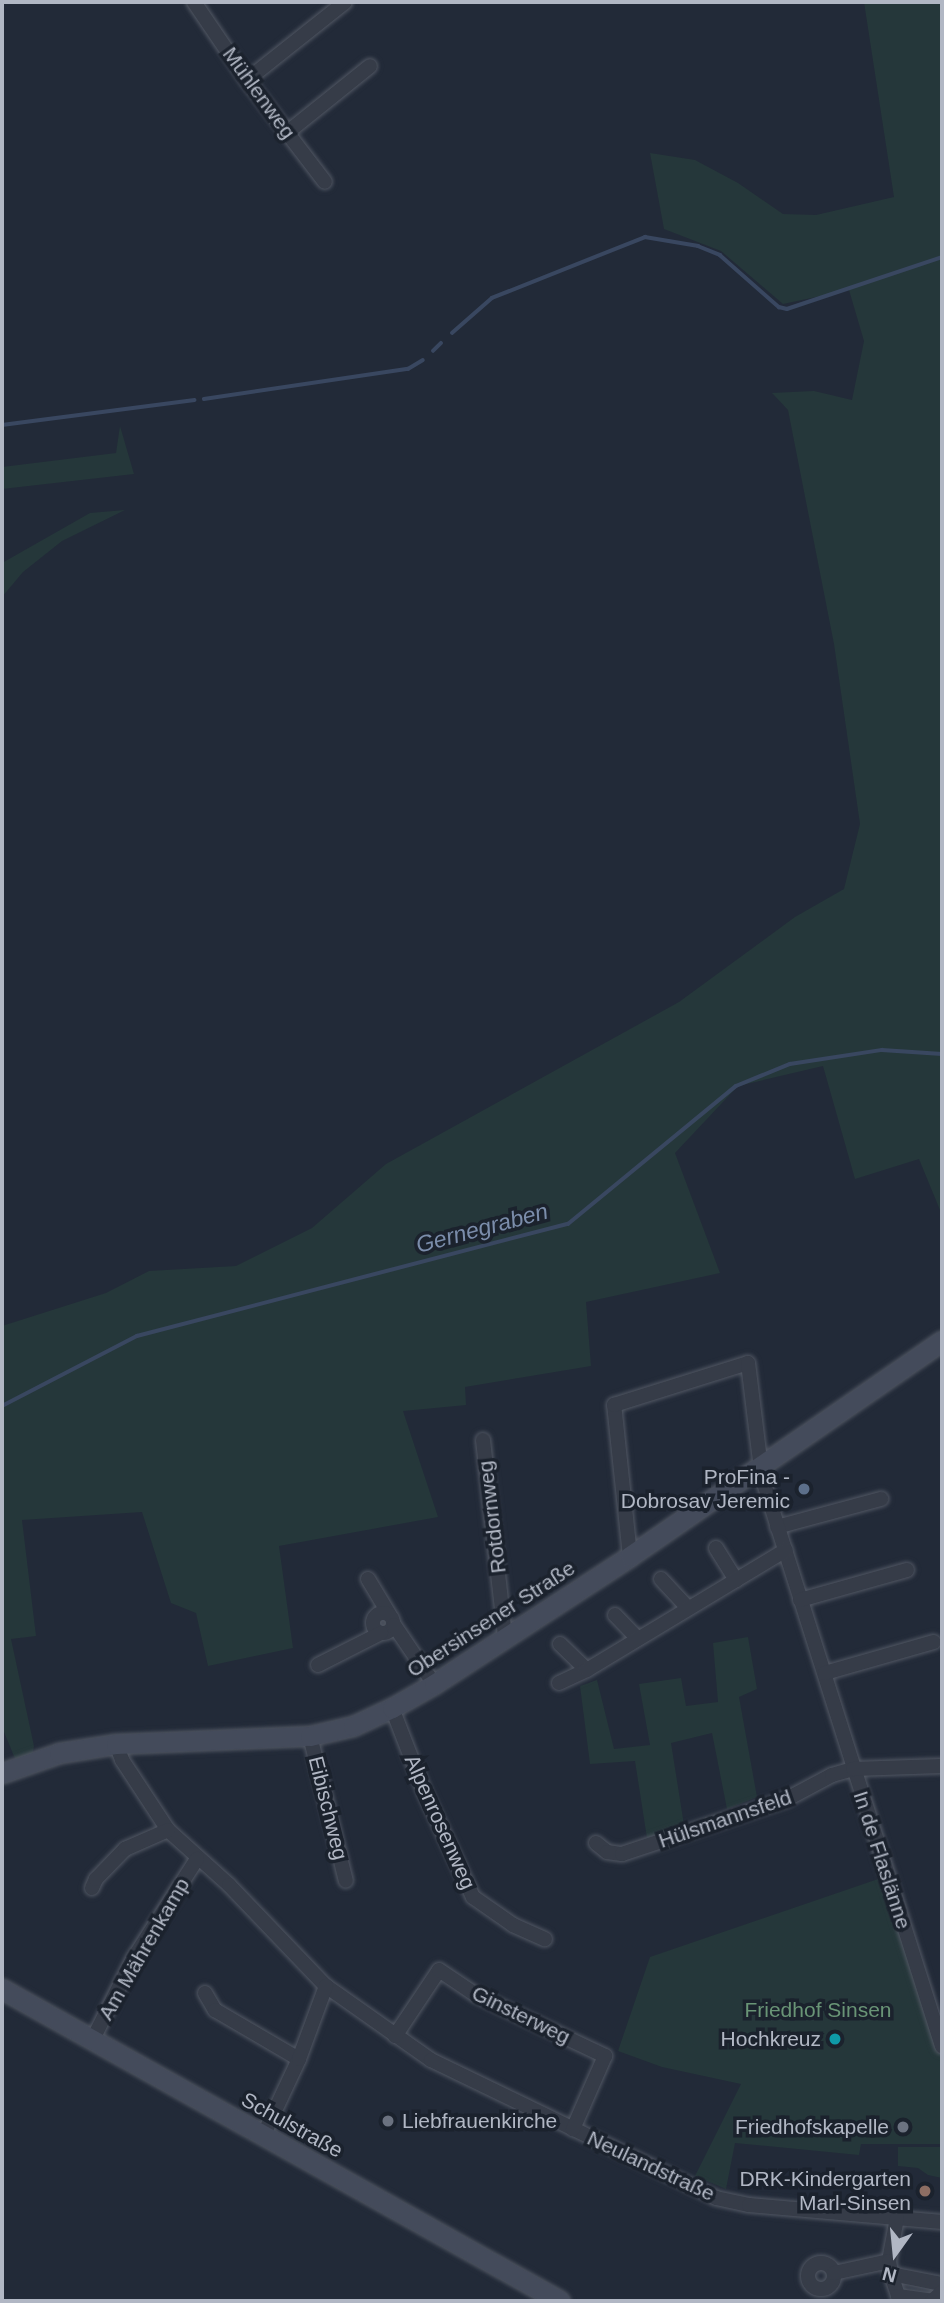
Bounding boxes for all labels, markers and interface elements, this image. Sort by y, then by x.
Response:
street label: Mühlenweg [217,42,301,144]
water label: Gernegraben [413,1197,551,1259]
street label: Rotdornweg [473,1459,511,1575]
place label: ProFina - Dobrosav Jeremic [621,1464,790,1514]
marker: ProFina - Dobrosav Jeremic [796,1481,812,1497]
street label: Obersinsener Straße [402,1555,580,1683]
street label: Alpenrosenweg [399,1751,481,1893]
street label: Eibischweg [303,1753,353,1863]
street label: Hülsmannsfeld [655,1784,795,1854]
street label: In de Flaslänne [848,1788,916,1932]
street label: Am Mährenkamp [93,1873,195,2025]
street label: Ginsterweg [468,1980,574,2050]
park label: Friedhof Sinsen [744,1997,892,2023]
place label: Hochkreuz [721,2026,821,2052]
marker: Hochkreuz [827,2031,843,2047]
street label: Schulstraße [237,2087,347,2163]
place label: Liebfrauenkirche [402,2108,557,2134]
marker: Liebfrauenkirche [380,2113,396,2129]
place label: Friedhofskapelle [735,2114,889,2140]
marker: Friedhofskapelle [895,2119,911,2135]
street label: Neulandstraße [583,2125,719,2207]
place label: DRK-Kindergarten Marl-Sinsen [739,2166,911,2216]
marker: DRK-Kindergarten Marl-Sinsen [917,2183,933,2199]
north arrow [860,2219,930,2289]
text: N [880,2263,899,2287]

